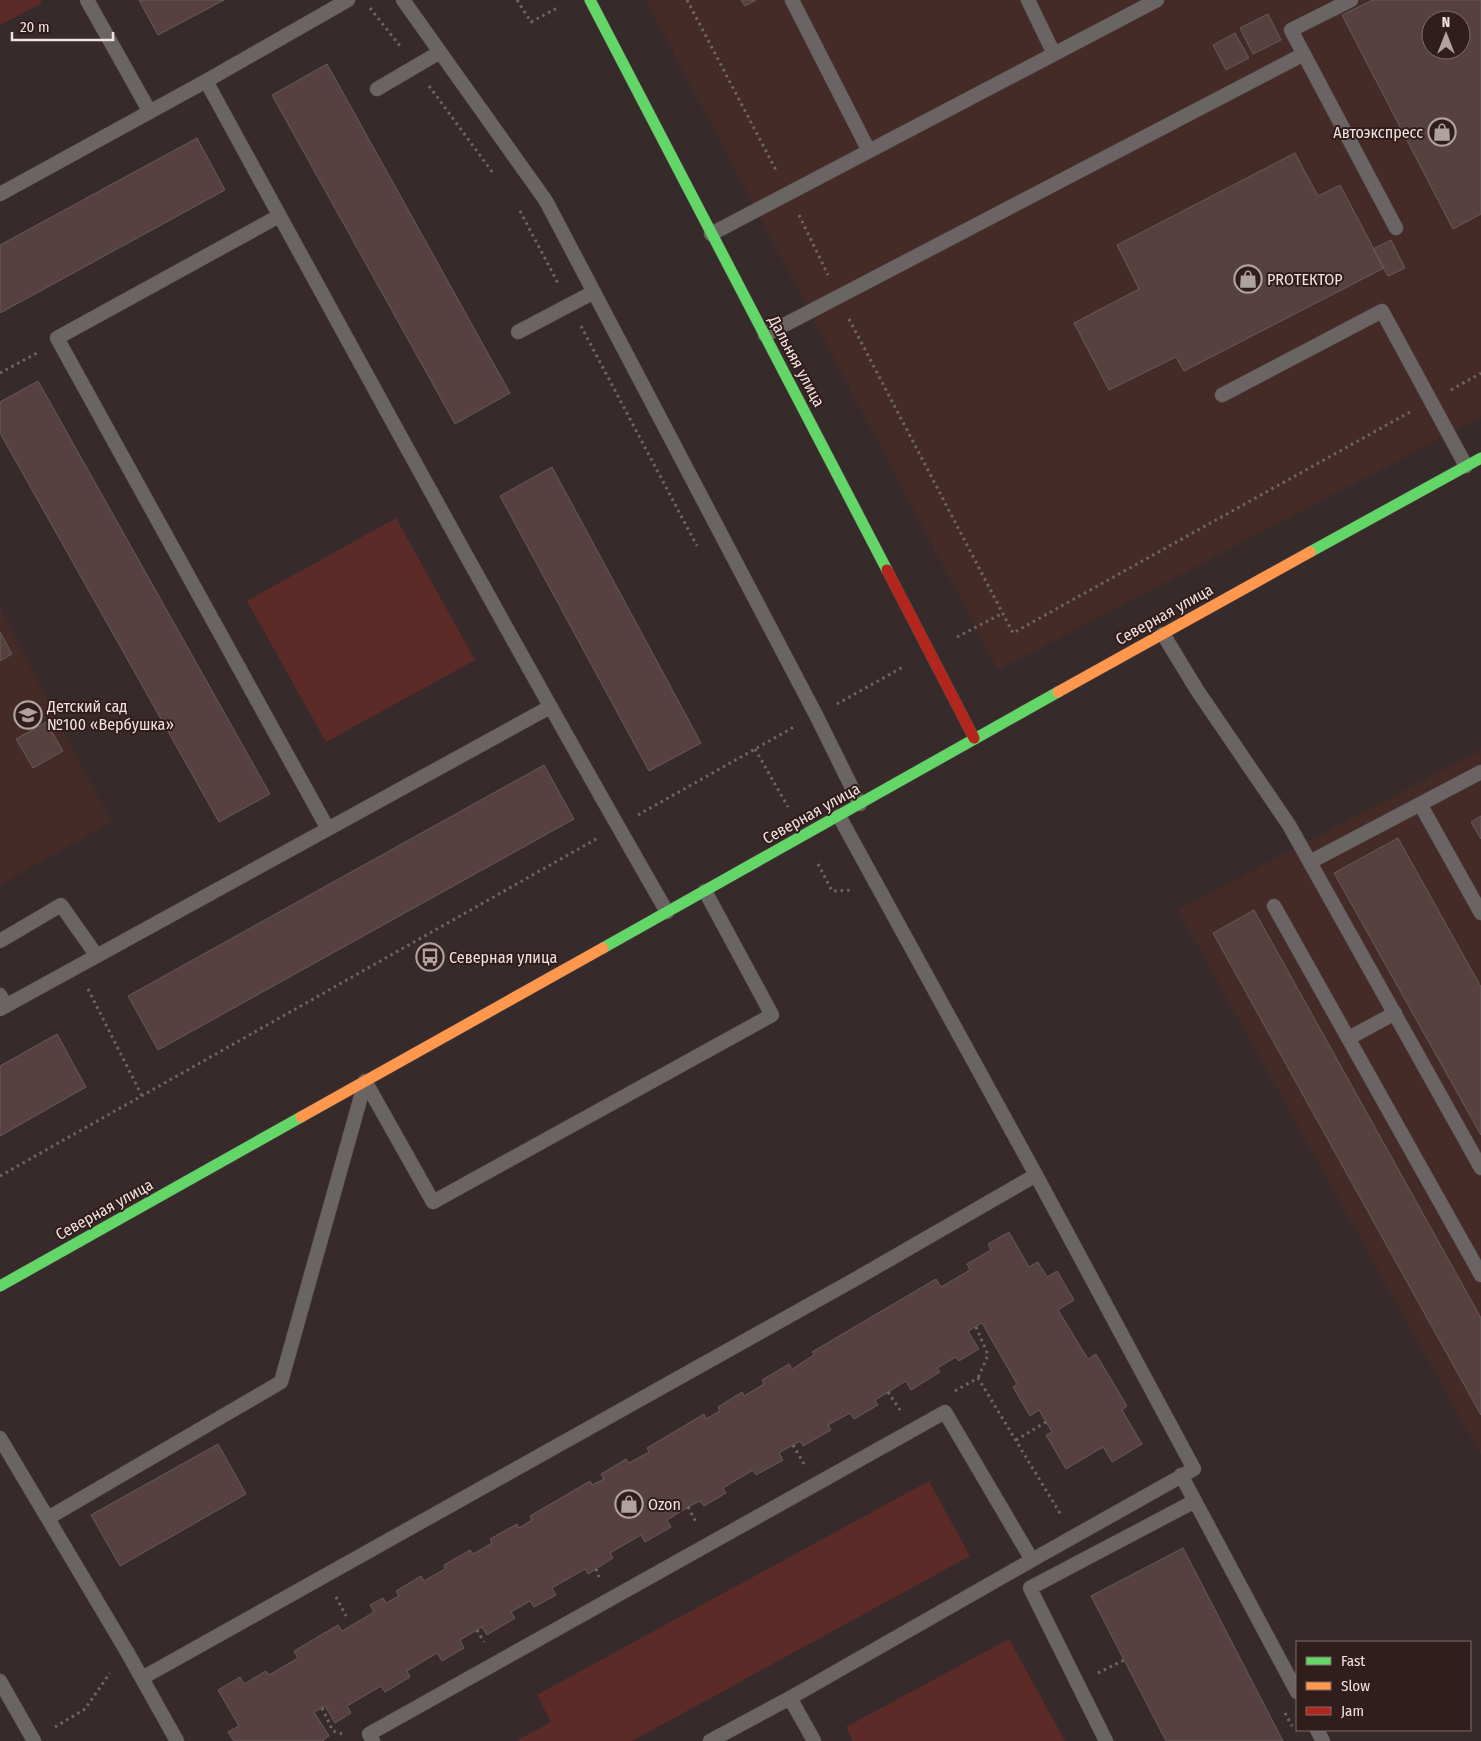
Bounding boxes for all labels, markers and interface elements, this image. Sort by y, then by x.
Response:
scale bar [12,10,114,42]
north arrow [1421,10,1471,60]
text: N [1442,14,1450,31]
text: 20 m [20,18,50,36]
shop icon: Автоэкспресс [1427,117,1457,147]
place label: Автоэкспресс [1333,123,1423,142]
shop icon: PROТЕКТОР [1233,264,1263,294]
place label: PROТЕКТОР [1267,270,1343,289]
street label: Дальняя улица [764,311,829,410]
street label: Северная улица [1112,580,1216,649]
place label: Детский сад №100 «Вербушка» [46,697,174,734]
school or university icon: Детский сад №100 «Вербушка» [13,700,43,730]
street label: Северная улица [759,779,863,848]
bus stop icon: Северная улица [415,942,445,972]
place label: Северная улица [449,948,557,967]
street label: Северная улица [52,1175,156,1244]
shop icon: Ozon [614,1489,644,1519]
place label: Ozon [648,1495,681,1514]
legend [1296,1641,1471,1731]
text: Fast [1341,1652,1365,1670]
text: Slow [1341,1677,1370,1695]
text: Jam [1341,1702,1364,1720]

